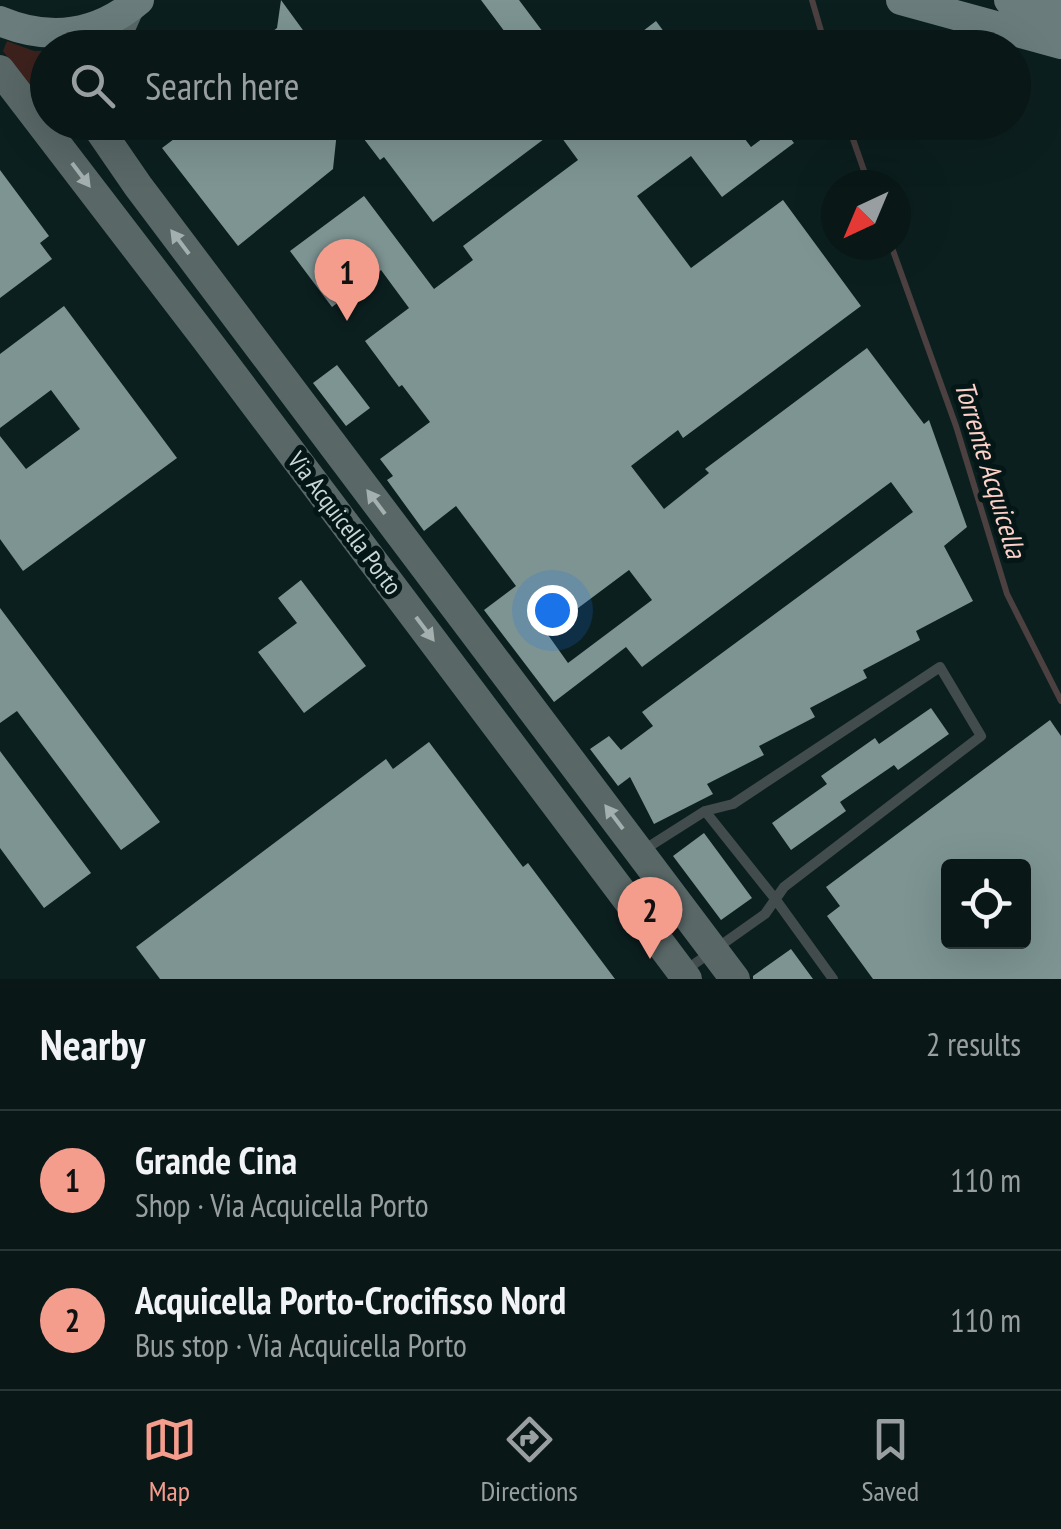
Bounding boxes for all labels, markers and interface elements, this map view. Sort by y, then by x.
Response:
search box [30,30,1031,140]
icon: search [65,58,120,113]
text: Search here [145,61,299,110]
one-way arrow [70,162,90,188]
north arrow [821,170,911,260]
one-way arrow [171,229,191,255]
pin: 1 [314,238,380,321]
water label: Torrente Acquicella [947,376,1036,564]
street label: Via Acquicella Porto [280,444,409,601]
one-way arrow [366,489,386,515]
your location [527,585,578,636]
one-way arrow [414,616,434,642]
one-way arrow [604,804,624,830]
map controls [941,859,1031,949]
button: locate [941,859,1031,949]
pin: 2 [618,876,682,959]
text: Nearby [40,1017,145,1072]
text: 2 results [926,1023,1021,1065]
text: Grande Cina [135,1135,297,1184]
text: 1 [65,1159,80,1201]
text: 110 m [950,1159,1021,1201]
text: Shop · Via Acquicella Porto [135,1184,429,1226]
text: Acquicella Porto-Crocifisso Nord [135,1275,566,1324]
text: 2 [65,1299,80,1341]
text: 110 m [950,1299,1021,1341]
text: Bus stop · Via Acquicella Porto [135,1324,467,1366]
tab: Map [142,1412,197,1509]
tab: Directions [480,1412,578,1509]
tab: Saved [861,1412,919,1509]

